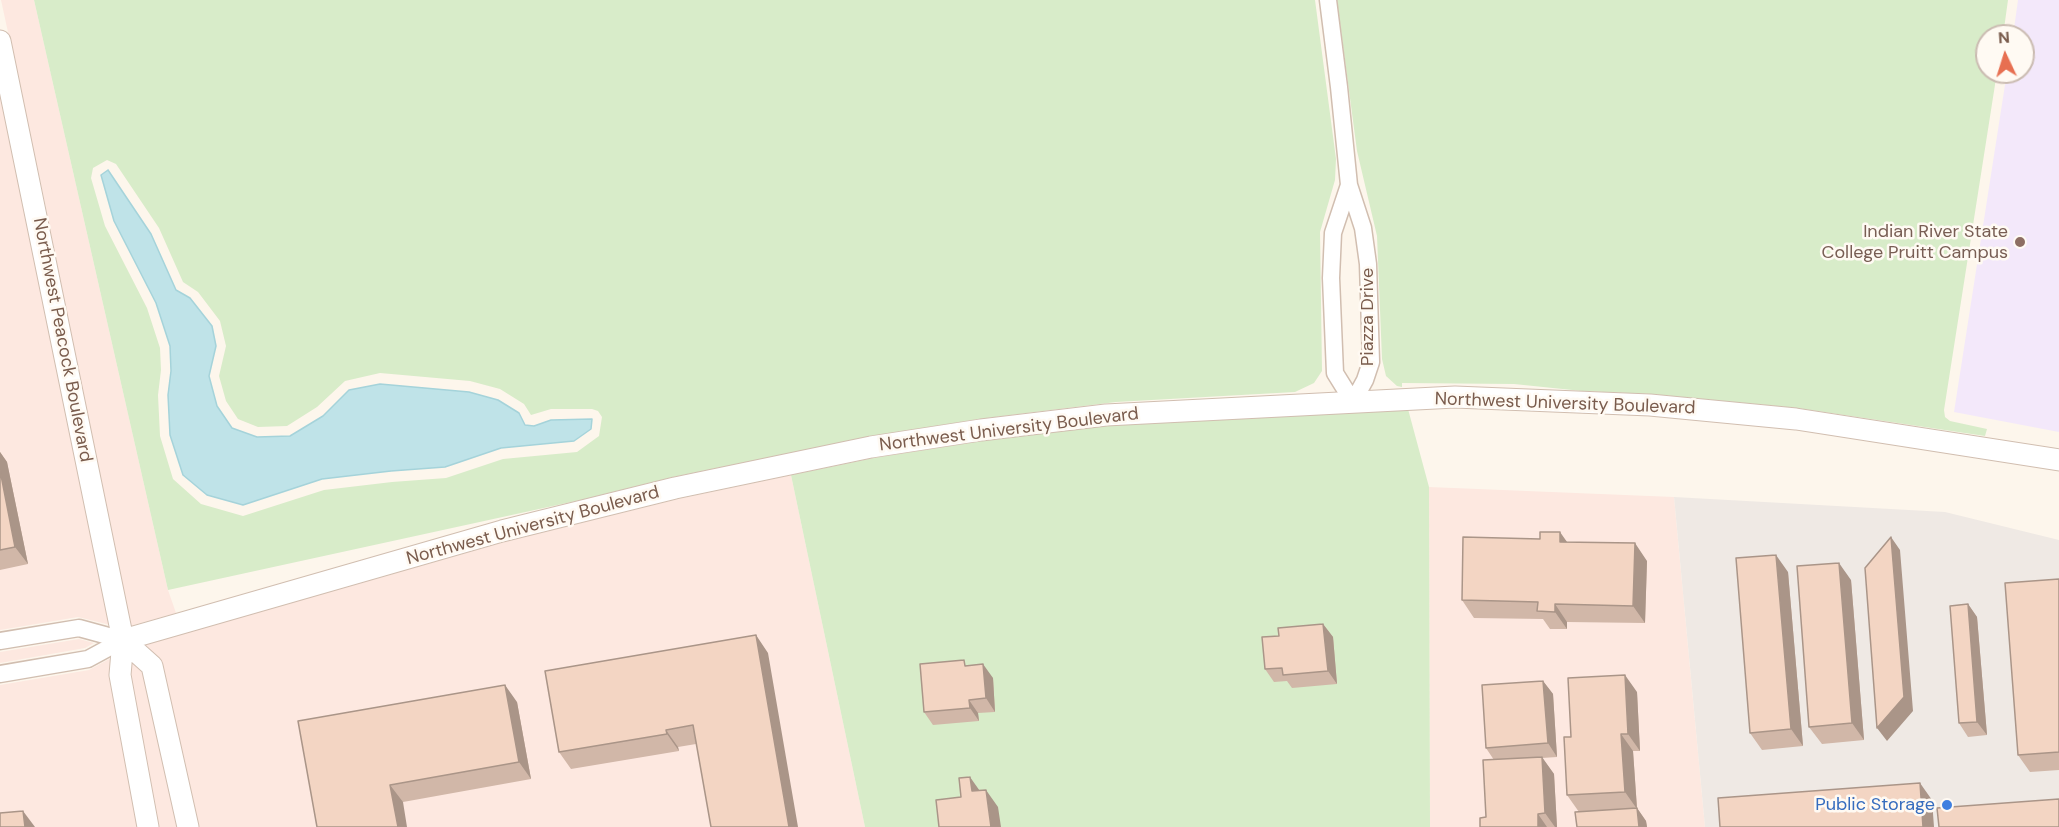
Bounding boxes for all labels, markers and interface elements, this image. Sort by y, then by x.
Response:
north arrow [1975,24,2035,84]
text: N [1997,27,2010,48]
street label: Northwest Peacock Boulevard [28,216,96,464]
place label: Indian River State College Pruitt Campus [1822,221,2008,264]
marker: Indian River State College Pruitt Campus [2013,235,2027,249]
street label: Piazza Drive [1357,268,1379,366]
street label: Northwest University Boulevard [1434,389,1696,419]
street label: Northwest University Boulevard [878,403,1140,457]
street label: Northwest University Boulevard [404,482,662,570]
place label: Public Storage [1815,794,1935,816]
marker: Public Storage [1940,798,1954,812]

